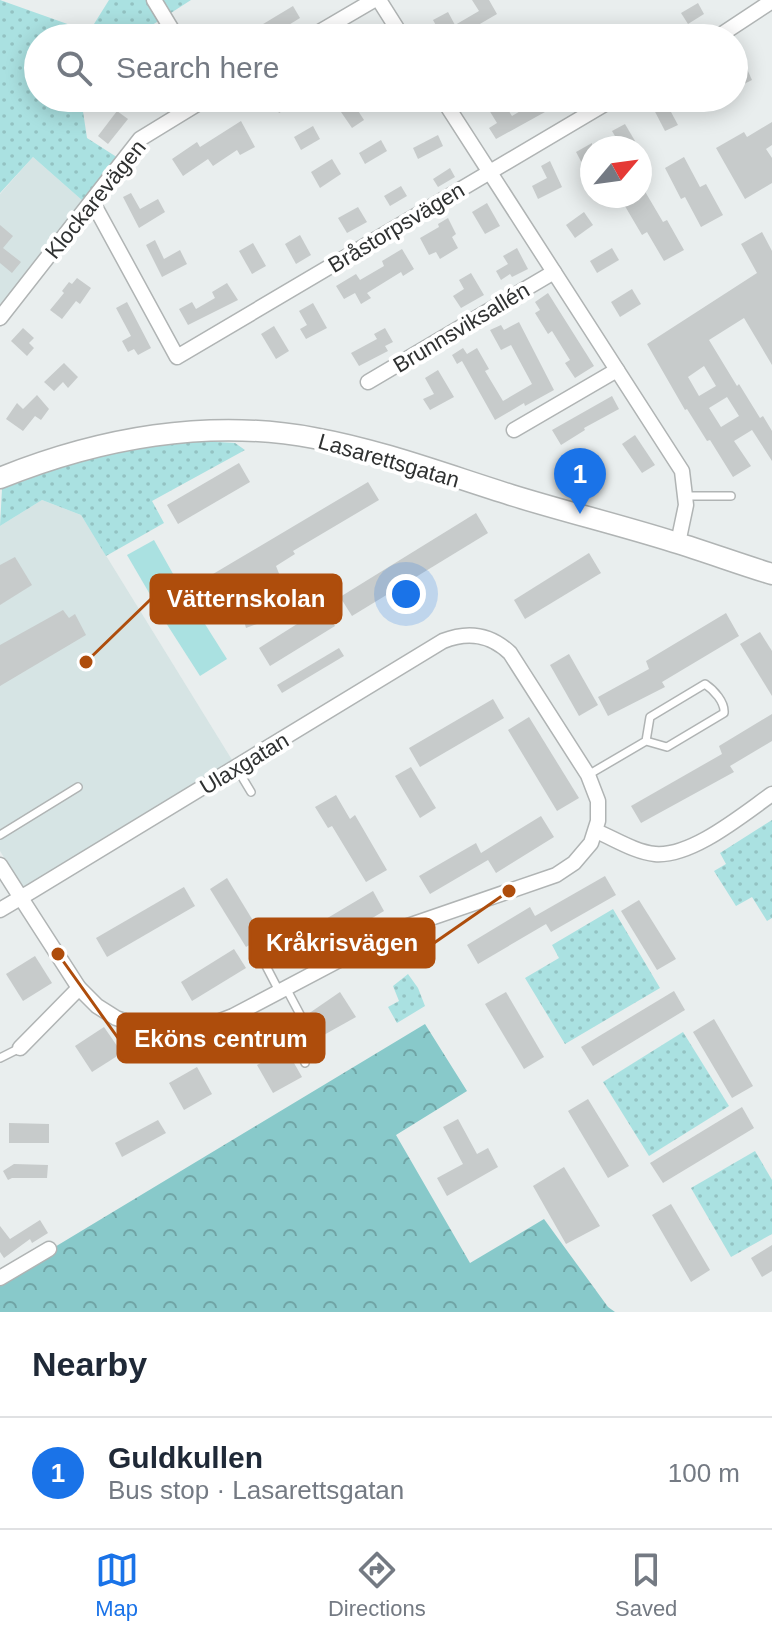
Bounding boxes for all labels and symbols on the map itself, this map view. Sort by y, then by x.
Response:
street label: Klockarevägen [40,135,151,264]
north arrow [580,136,652,208]
street label: Bråstorpsvägen [324,177,469,278]
street label: Brunnsviksallén [389,277,534,378]
street label: Lasarettsgatan [315,428,462,493]
pin: 1 [554,448,606,514]
your location [386,574,426,614]
callout: Vätternskolan [151,575,341,623]
text: Vätternskolan [167,585,325,612]
street label: Ulaxgatan [195,727,293,800]
callout: Kråkrisvägen [250,919,434,967]
text: Kråkrisvägen [266,929,418,956]
callout: Eköns centrum [118,1014,324,1062]
text: Eköns centrum [134,1025,308,1052]

